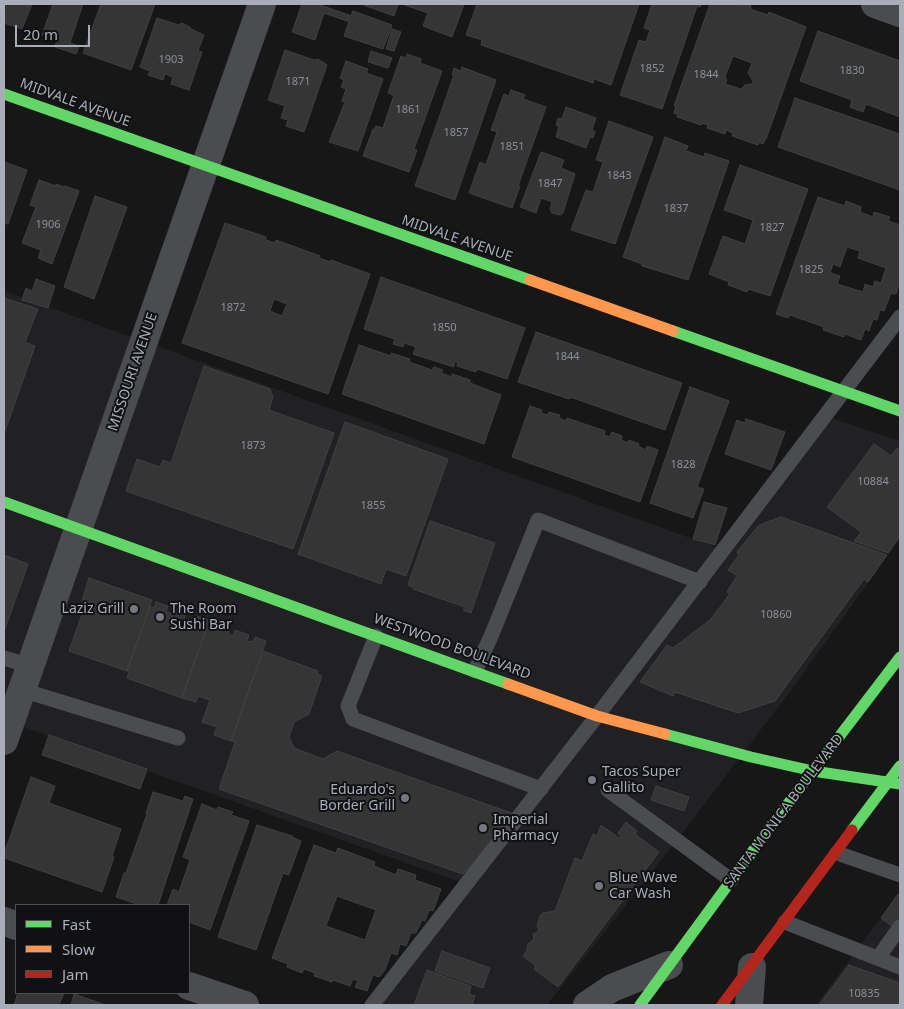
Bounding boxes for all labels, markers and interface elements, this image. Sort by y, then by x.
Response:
scale bar [18,15,92,47]
text: 20 m [23,24,58,44]
house number: 1903 [158,53,184,67]
house number: 1852 [639,62,665,76]
house number: 1830 [839,64,865,78]
house number: 1844 [693,68,719,82]
street label: MIDVALE AVENUE [17,75,133,131]
house number: 1871 [285,75,311,89]
house number: 1861 [395,103,421,117]
house number: 1857 [443,126,469,140]
house number: 1851 [499,140,525,154]
house number: 1843 [606,169,632,183]
house number: 1847 [537,177,563,191]
house number: 1837 [663,202,689,216]
street label: MIDVALE AVENUE [399,212,515,266]
house number: 1906 [35,218,61,232]
house number: 1827 [759,221,785,235]
house number: 1825 [798,263,824,277]
house number: 1872 [220,301,246,315]
street label: MISSOURI AVENUE [105,310,161,434]
house number: 1850 [431,321,457,335]
house number: 1844 [554,350,580,364]
house number: 1873 [240,439,266,453]
house number: 1828 [670,458,696,472]
house number: 10884 [857,475,889,489]
house number: 1855 [360,499,386,513]
place label: Laziz Grill [62,601,124,617]
place label: The Room Sushi Bar [170,601,237,634]
marker: Laziz Grill [128,603,140,615]
house number: 10860 [760,608,792,622]
marker: The Room Sushi Bar [154,611,166,623]
street label: WESTWOOD BOULEVARD [371,611,533,683]
street label: SANTA MONICA BOULEVARD [721,731,847,891]
place label: Tacos Super Gallito [602,764,681,796]
marker: Tacos Super Gallito [586,774,598,786]
place label: Eduardo's Border Grill [319,782,395,814]
marker: Eduardo's Border Grill [399,792,411,804]
place label: Imperial Pharmacy [493,812,559,844]
marker: Imperial Pharmacy [477,822,489,834]
place label: Blue Wave Car Wash [609,870,678,902]
marker: Blue Wave Car Wash [593,880,605,892]
legend [15,904,190,994]
text: Fast [62,914,91,934]
text: Slow [62,939,95,959]
text: Jam [62,964,89,984]
house number: 10835 [848,987,880,1001]

